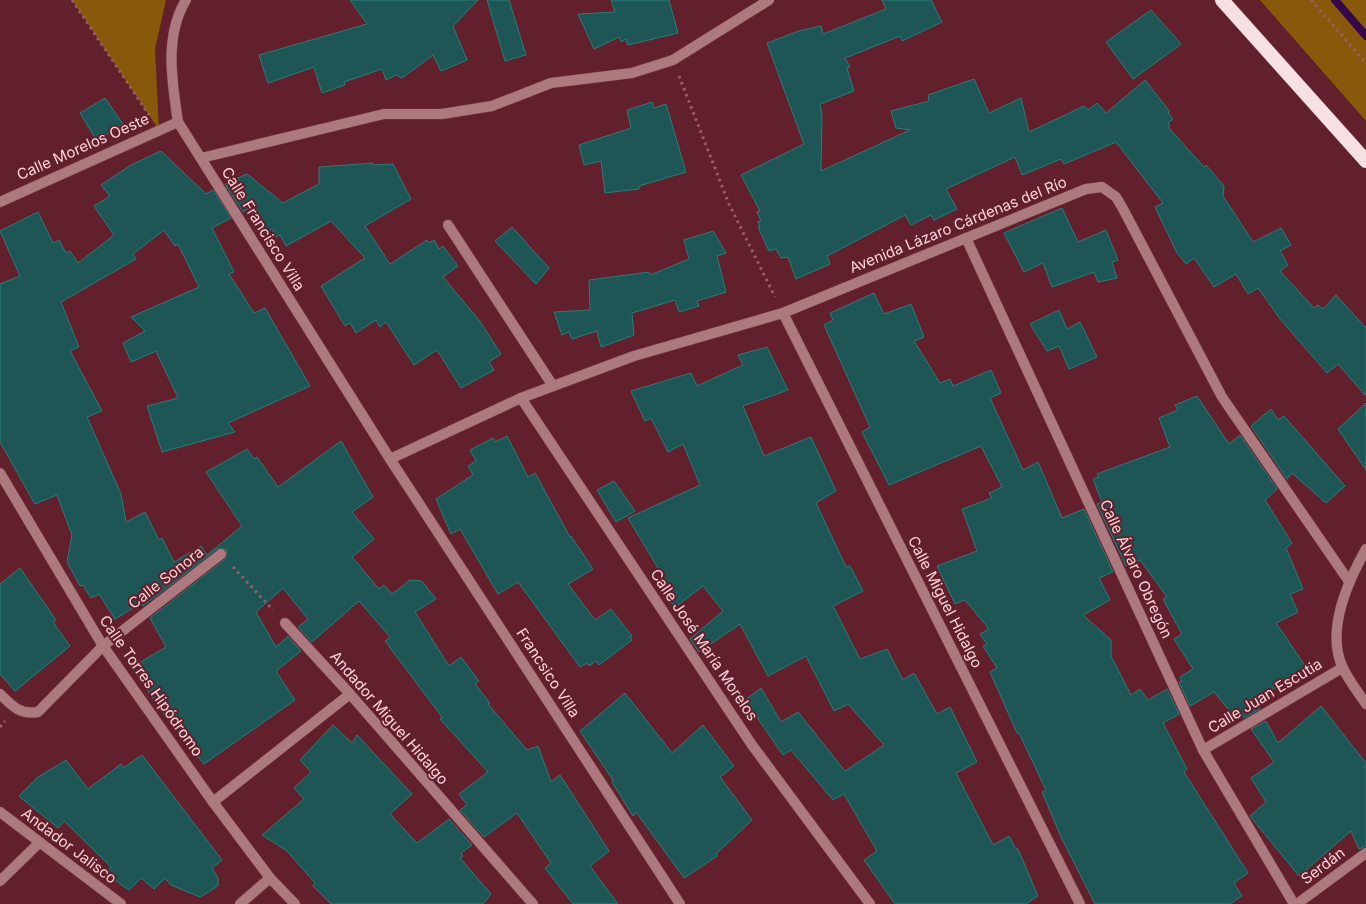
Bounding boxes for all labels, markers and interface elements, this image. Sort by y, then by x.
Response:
street label: Calle Morelos Oeste [14,109,152,184]
street label: Calle Francisco Villa [218,163,309,294]
street label: Avenida Lázaro Cárdenas del Río [846,172,1069,277]
street label: Calle Álvaro Obregón [1096,496,1177,641]
street label: Calle Miguel Hidalgo [904,533,987,671]
street label: Calle Sonora [124,542,207,613]
street label: Calle José María Morelos [646,565,762,724]
street label: Calle Torres Hipódromo [95,611,207,760]
street label: Francsico Villa [512,624,584,721]
street label: Andador Miguel Hidalgo [326,647,453,788]
street label: Calle Juan Escutia [1204,654,1325,737]
street label: Andador Jalisco [18,804,121,888]
street label: Serdán [1297,843,1348,888]

